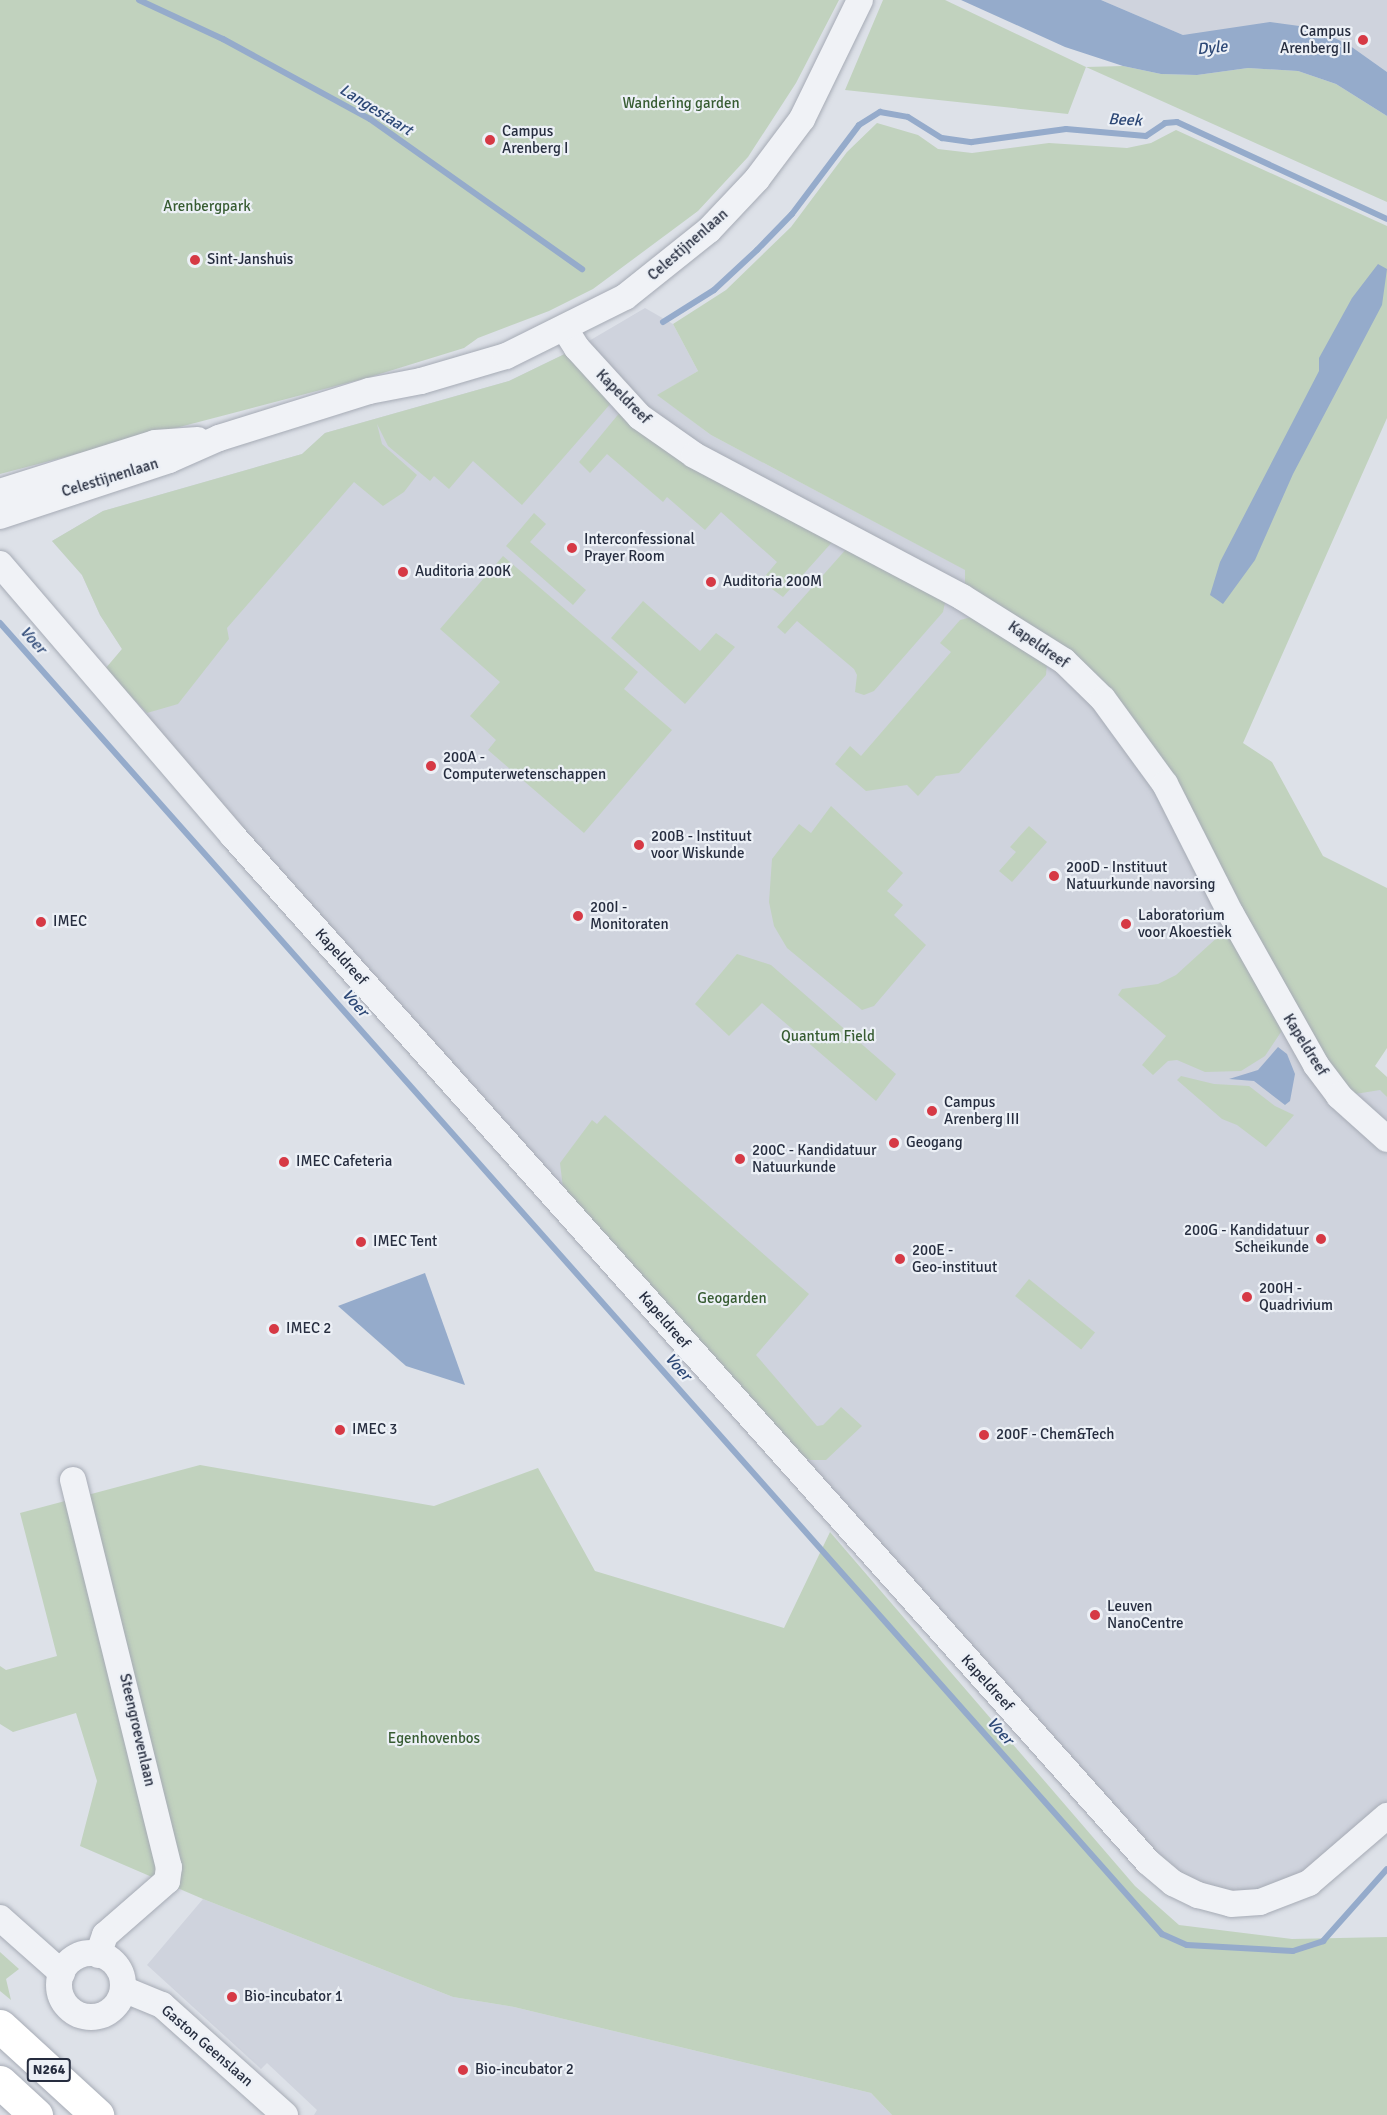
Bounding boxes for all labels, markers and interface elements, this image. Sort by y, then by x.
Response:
place label: Campus Arenberg II [1280,22,1351,57]
marker: Campus Arenberg II [1356,33,1370,47]
water label: Dyle [1196,37,1228,59]
water label: Langestaart [336,80,416,140]
park label: Wandering garden [622,95,740,113]
water label: Beek [1108,110,1142,130]
place label: Campus Arenberg I [502,122,569,157]
marker: Campus Arenberg I [483,133,497,147]
park label: Arenbergpark [163,198,251,216]
street label: Celestijnenlaan [644,205,732,285]
place label: Sint-Janshuis [207,251,293,269]
marker: Sint-Janshuis [188,253,202,267]
street label: Kapeldreef [592,366,654,428]
street label: Celestijnenlaan [60,455,160,501]
place label: Interconfessional Prayer Room [584,530,695,565]
marker: Interconfessional Prayer Room [565,541,579,555]
place label: Auditoria 200K [415,563,511,581]
marker: Auditoria 200K [396,565,410,579]
place label: Auditoria 200M [723,573,822,591]
marker: Auditoria 200M [704,575,718,589]
street label: Kapeldreef [1004,618,1072,672]
water label: Voer [16,622,50,658]
place label: 200A - Computerwetenschappen [443,748,606,783]
marker: 200A - Computerwetenschappen [424,759,438,773]
place label: 200B - Instituut voor Wiskunde [651,827,752,862]
marker: 200B - Instituut voor Wiskunde [632,838,646,852]
place label: 200D - Instituut Natuurkunde navorsing [1066,858,1215,893]
marker: 200D - Instituut Natuurkunde navorsing [1047,869,1061,883]
place label: 200I - Monitoraten [590,898,669,933]
place label: Laboratorium voor Akoestiek [1138,906,1232,941]
marker: 200I - Monitoraten [571,909,585,923]
place label: IMEC [53,913,87,931]
marker: IMEC [34,915,48,929]
marker: Laboratorium voor Akoestiek [1119,917,1133,931]
street label: Kapeldreef [311,925,371,989]
water label: Voer [338,985,372,1021]
street label: Kapeldreef [1279,1011,1331,1079]
park label: Quantum Field [781,1028,875,1046]
place label: Campus Arenberg III [944,1093,1019,1128]
marker: Campus Arenberg III [925,1104,939,1118]
place label: Geogang [906,1134,963,1152]
marker: Geogang [887,1136,901,1150]
place label: 200C - Kandidatuur Natuurkunde [752,1141,876,1176]
marker: 200C - Kandidatuur Natuurkunde [733,1152,747,1166]
place label: IMEC Cafeteria [296,1153,392,1171]
marker: IMEC Cafeteria [277,1155,291,1169]
place label: 200G - Kandidatuur Scheikunde [1184,1221,1309,1256]
marker: 200G - Kandidatuur Scheikunde [1314,1232,1328,1246]
place label: IMEC Tent [373,1233,437,1251]
marker: IMEC Tent [354,1235,368,1249]
place label: 200E - Geo-instituut [912,1241,997,1276]
marker: 200E - Geo-instituut [893,1252,907,1266]
place label: 200H - Quadrivium [1259,1279,1333,1314]
street label: Kapeldreef [634,1288,694,1352]
park label: Geogarden [697,1290,767,1308]
marker: 200H - Quadrivium [1240,1290,1254,1304]
place label: IMEC 2 [286,1320,331,1338]
marker: IMEC 2 [267,1322,281,1336]
water label: Voer [661,1349,695,1385]
place label: IMEC 3 [352,1421,397,1439]
marker: IMEC 3 [333,1423,347,1437]
place label: 200F - Chem&Tech [996,1426,1114,1444]
marker: 200F - Chem&Tech [977,1428,991,1442]
place label: Leuven NanoCentre [1107,1597,1183,1632]
marker: Leuven NanoCentre [1088,1608,1102,1622]
street label: Kapeldreef [957,1651,1017,1715]
street label: Steengroevenlaan [115,1672,159,1788]
water label: Voer [983,1713,1017,1749]
park label: Egenhovenbos [388,1730,480,1748]
place label: Bio-incubator 1 [244,1988,343,2006]
marker: Bio-incubator 1 [225,1990,239,2004]
street label: Gaston Geenslaan [158,2001,256,2091]
road number: N264 [26,2059,72,2081]
place label: Bio-incubator 2 [475,2061,574,2079]
marker: Bio-incubator 2 [456,2063,470,2077]

